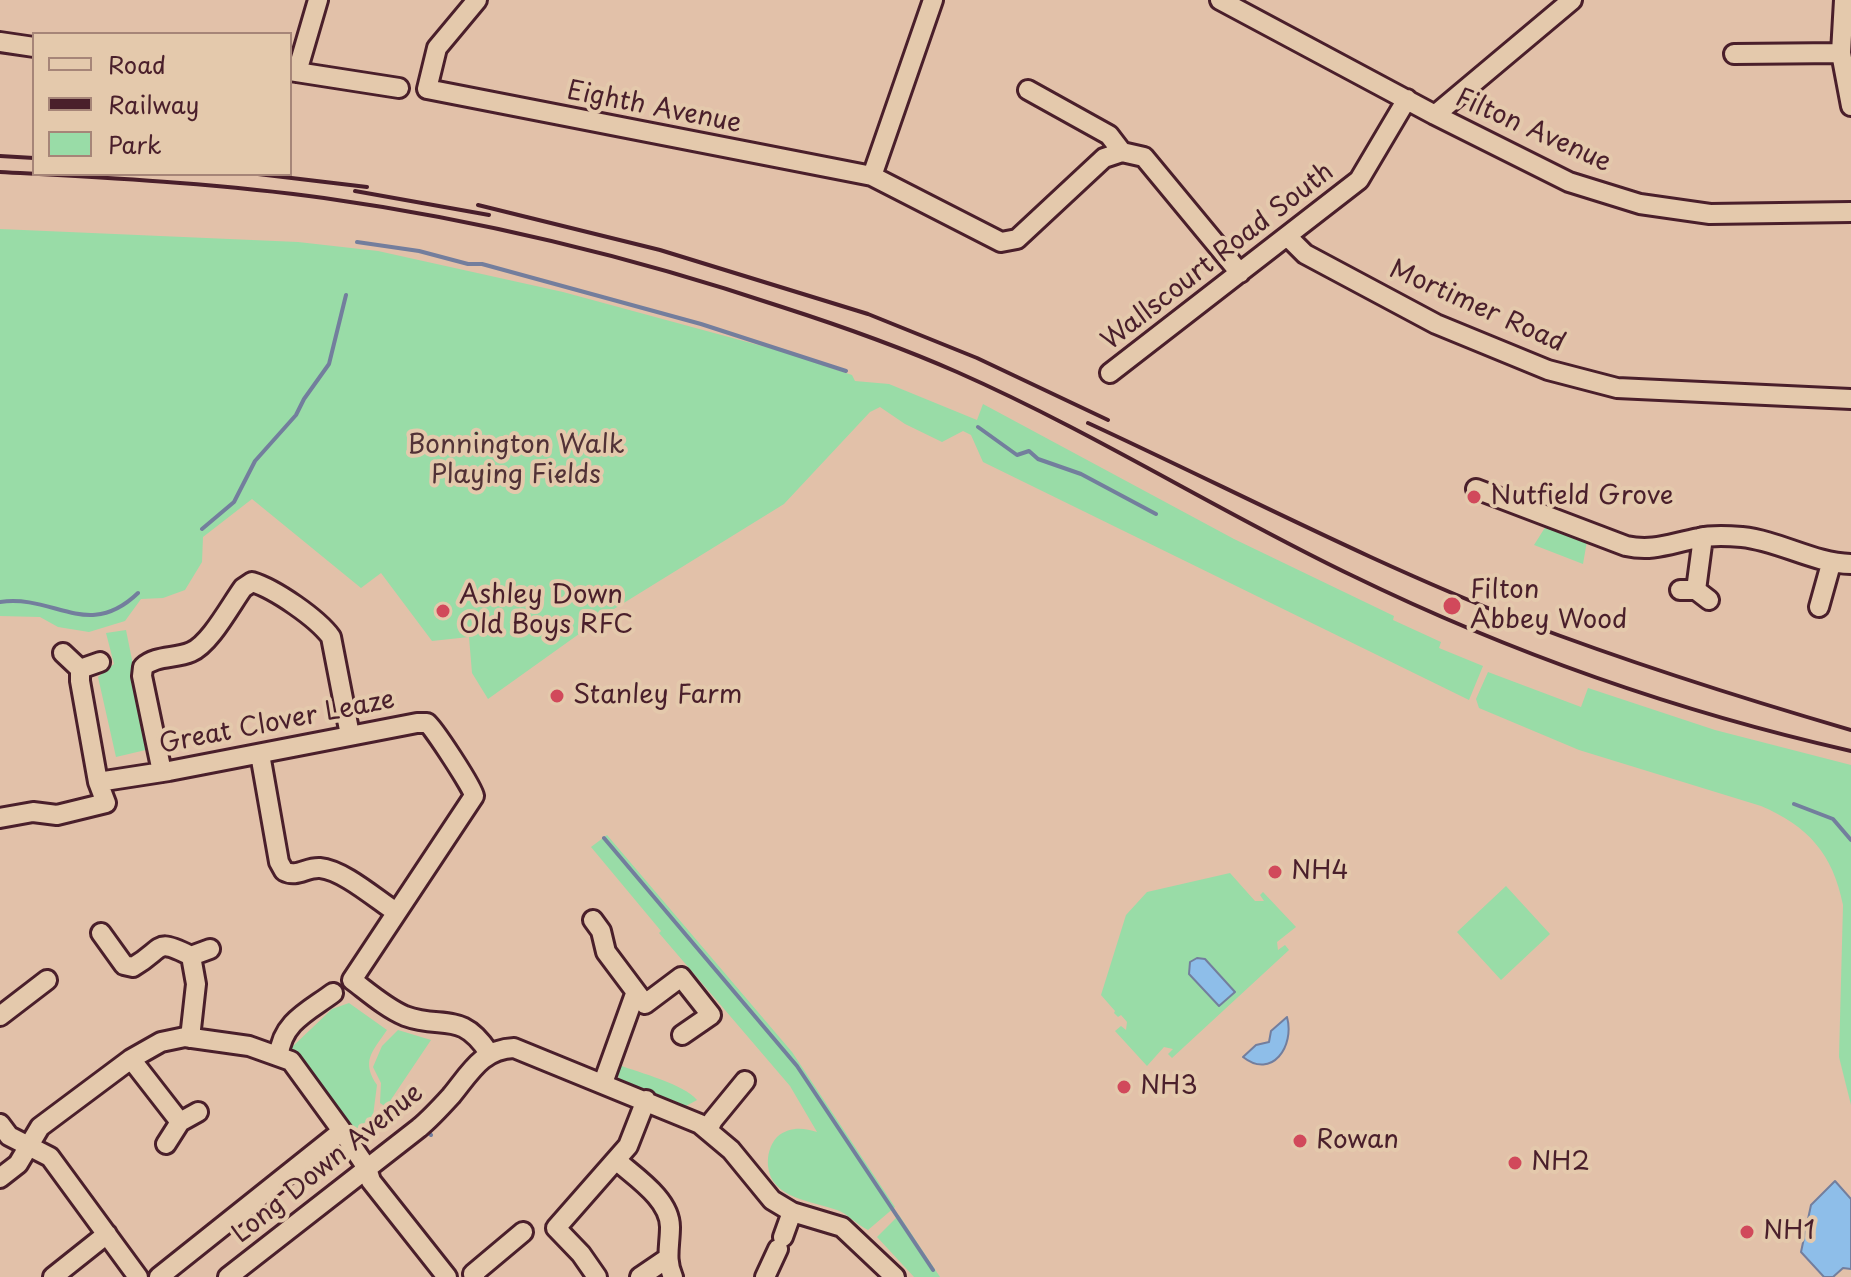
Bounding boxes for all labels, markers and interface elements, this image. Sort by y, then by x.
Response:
legend [32,32,292,176]
text: Road [108,46,166,82]
street label: Eighth Avenue [564,76,744,140]
street label: Filton Avenue [1450,83,1616,179]
text: Railway [108,86,199,122]
text: Park [108,126,162,162]
street label: Wallscourt Road South [1096,157,1340,357]
street label: Mortimer Road [1384,254,1570,360]
park label: Bonnington Walk Playing Fields [407,430,625,492]
place label: Nutfield Grove [1490,481,1674,513]
marker: Nutfield Grove [1465,488,1483,506]
place label: Filton Abbey Wood [1470,575,1627,636]
place label: Ashley Down Old Boys RFC [459,580,633,642]
marker: Filton Abbey Wood [1441,595,1463,617]
marker: Ashley Down Old Boys RFC [434,602,452,620]
place label: Stanley Farm [573,680,742,712]
street label: Great Clover Leaze [157,685,397,761]
marker: Stanley Farm [548,687,566,705]
place label: NH4 [1291,856,1349,888]
marker: NH4 [1266,863,1284,881]
place label: NH3 [1140,1071,1198,1103]
street label: Long Down Avenue [226,1078,430,1250]
marker: NH3 [1115,1078,1133,1096]
place label: Rowan [1316,1125,1399,1157]
marker: Rowan [1291,1132,1309,1150]
place label: NH2 [1531,1147,1590,1179]
marker: NH2 [1506,1154,1524,1172]
place label: NH1 [1763,1216,1815,1248]
marker: NH1 [1738,1223,1756,1241]

